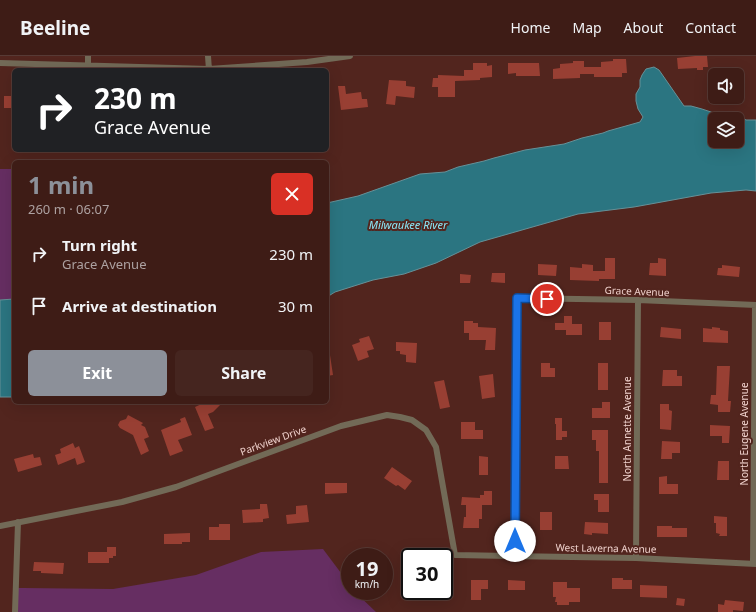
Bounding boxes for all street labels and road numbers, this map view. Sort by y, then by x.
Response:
street label: Grace Avenue [604,283,670,299]
street label: North Annette Avenue [620,376,634,482]
street label: North Eugene Avenue [737,382,751,486]
street label: Parkview Drive [238,421,308,458]
street label: West Laverna Avenue [555,540,657,556]

